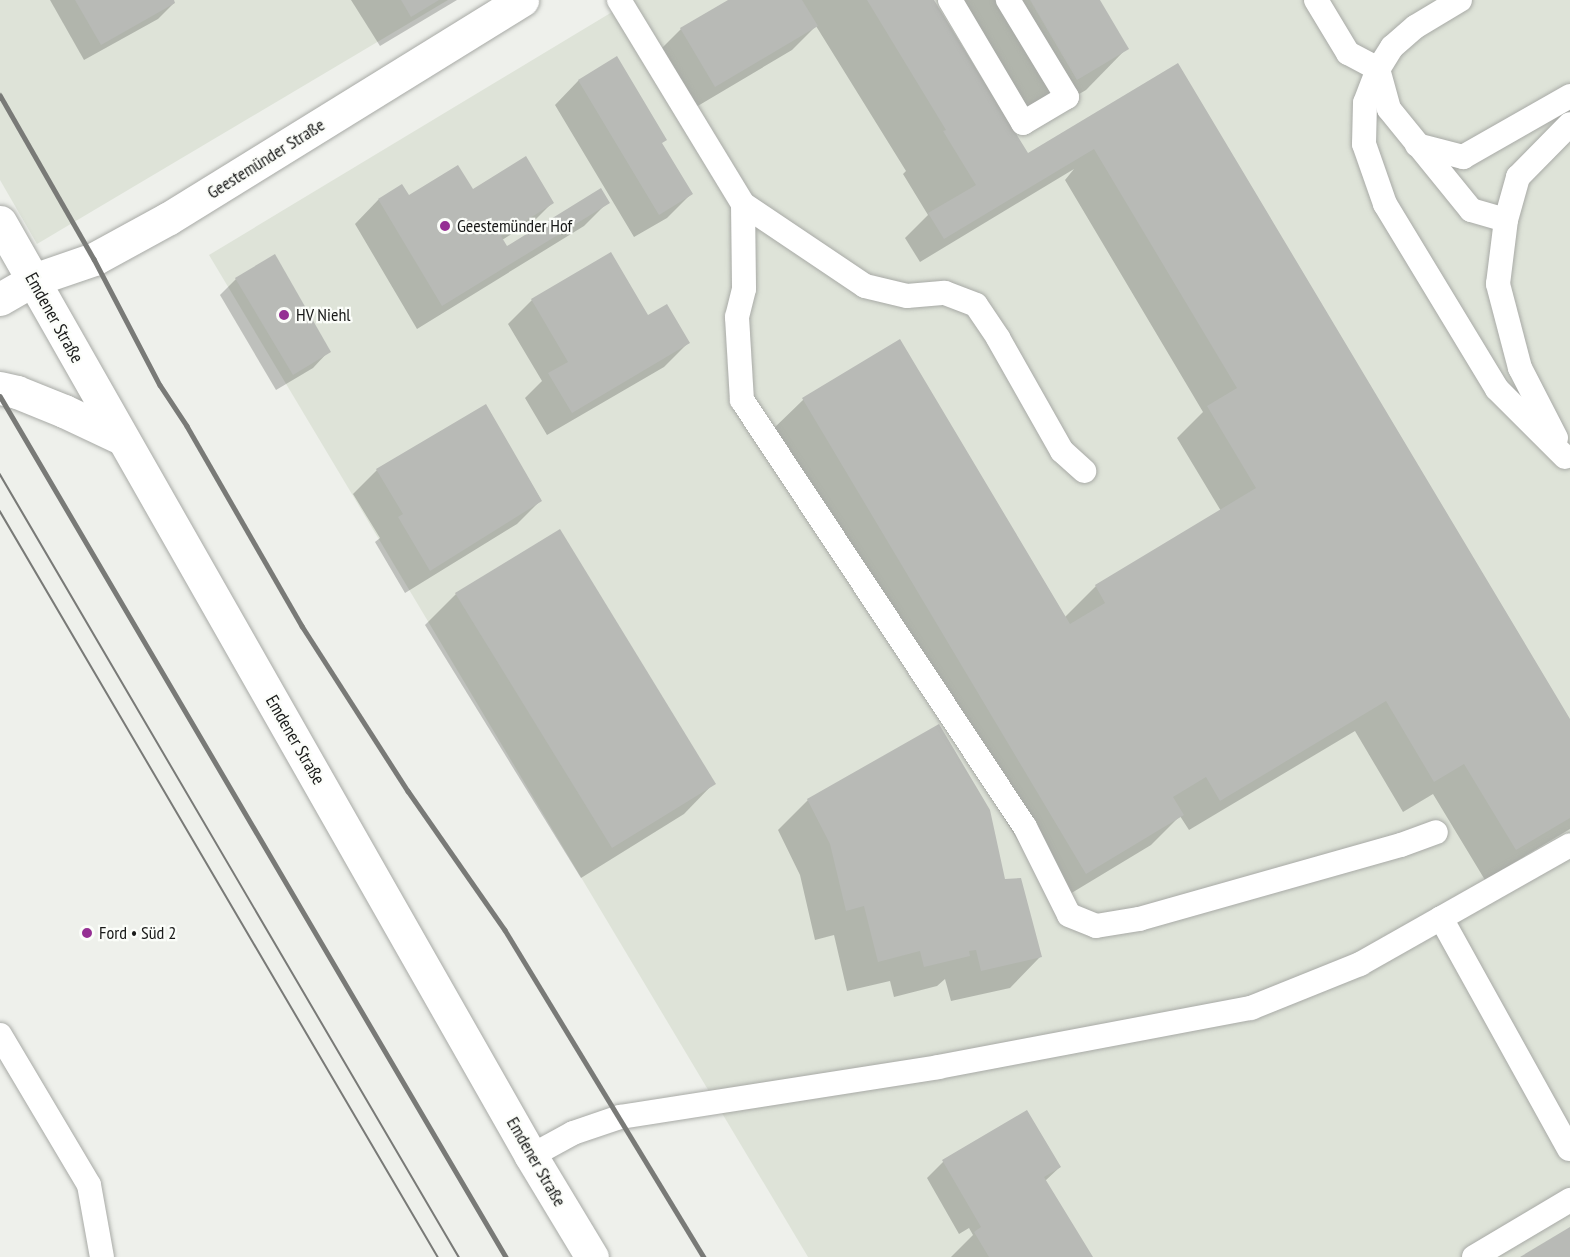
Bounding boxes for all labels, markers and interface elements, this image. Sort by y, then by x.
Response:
street label: Geestemünder Straße [203,114,329,204]
place label: Geestemünder Hof [457,215,572,237]
marker: Geestemünder Hof [438,219,452,233]
street label: Emdener Straße [20,269,88,367]
place label: HV Niehl [296,304,351,326]
marker: HV Niehl [277,308,291,322]
street label: Emdener Straße [261,691,329,789]
place label: Ford • Süd 2 [99,922,176,944]
marker: Ford • Süd 2 [80,926,94,940]
street label: Emdener Straße [502,1113,570,1211]

